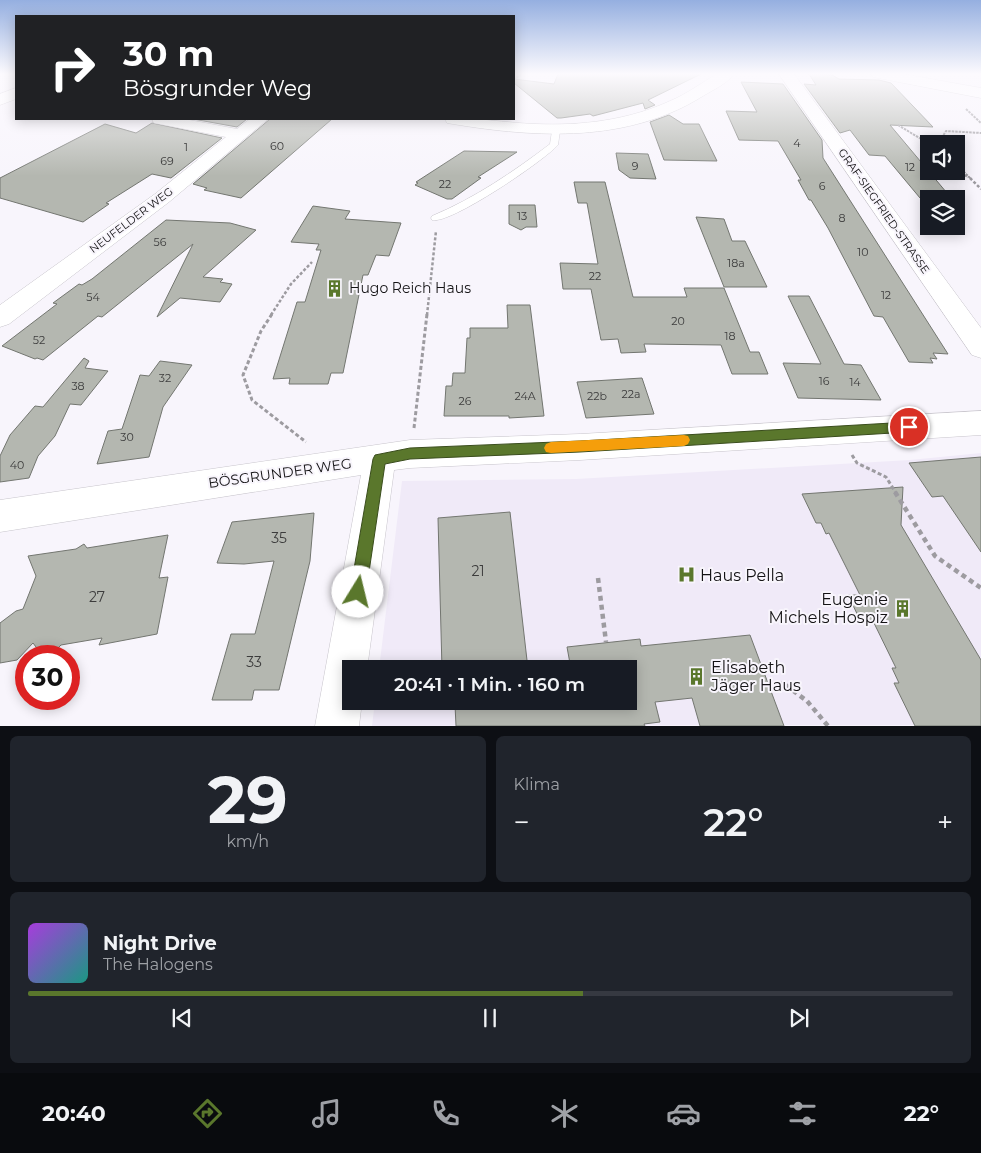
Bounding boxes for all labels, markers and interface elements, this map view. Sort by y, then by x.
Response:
text: 30 m [123,32,214,75]
icon: right [40,35,105,100]
text: Bösgrunder Weg [123,75,312,102]
map controls [920,135,965,235]
button: sound [920,135,965,180]
house number: 4 [793,136,801,150]
house number: 60 [270,139,284,153]
house number: 1 [184,140,188,154]
street label: GRAF-SIEGFRIED-STRASSE [835,146,933,276]
house number: 69 [160,154,174,168]
house number: 9 [632,159,639,173]
house number: 12 [905,160,915,174]
house number: 22 [439,177,451,191]
house number: 6 [819,179,826,193]
street label: NEUFELDER WEG [86,184,176,256]
button: layers [920,190,965,235]
house number: 13 [517,209,527,223]
house number: 8 [838,211,846,225]
house number: 56 [154,235,167,249]
house number: 10 [857,245,869,259]
house number: 18a [727,256,745,270]
house number: 22 [589,269,601,283]
building icon: Hugo Reich Haus [325,278,345,298]
place label: Hugo Reich Haus [349,279,471,297]
house number: 12 [881,288,891,302]
house number: 54 [86,290,100,304]
house number: 20 [671,314,685,328]
house number: 18 [725,329,736,343]
house number: 52 [33,333,45,347]
house number: 32 [159,371,171,385]
house number: 16 [819,374,830,388]
house number: 14 [849,375,861,389]
house number: 38 [71,379,85,393]
house number: 22a [622,387,641,401]
house number: 24A [514,389,536,403]
house number: 22b [587,389,607,403]
house number: 26 [459,394,472,408]
pin [888,406,930,448]
icon: arrive [895,413,923,441]
house number: 30 [120,430,134,444]
street label: BÖSGRUNDER WEG [207,454,353,492]
house number: 40 [10,458,24,472]
house number: 35 [271,529,287,547]
house number: 21 [471,562,485,580]
position arrow [331,565,383,617]
hospital icon: Haus Pella [676,565,696,585]
place label: Haus Pella [700,566,784,585]
house number: 27 [89,588,105,606]
place label: Eugenie Michels Hospiz [769,590,888,627]
building icon: Eugenie Michels Hospiz [892,598,912,618]
speed limit sign: 30 [15,645,80,710]
house number: 33 [246,653,262,671]
place label: Elisabeth Jäger Haus [710,658,801,695]
building icon: Elisabeth Jäger Haus [687,666,707,686]
text: 20:41 · 1 Min. · 160 m [394,673,585,696]
text: 29 [208,760,288,839]
text: Klima [514,775,560,794]
text: 22° [703,799,763,846]
text: − [514,805,530,839]
text: + [937,805,953,839]
text: km/h [226,832,269,851]
text: Night Drive [103,932,217,955]
text: The Halogens [103,955,213,974]
icon: previous [168,1004,196,1032]
icon: pause [476,1004,504,1032]
icon: next [785,1004,813,1032]
icon: directions [190,1096,225,1131]
icon: music [309,1096,344,1131]
icon: phone [428,1096,463,1131]
icon: climate [547,1096,582,1131]
icon: car [666,1096,701,1131]
icon: filters [785,1096,820,1131]
text: 20:40 [42,1100,106,1127]
text: 22° [904,1100,939,1127]

